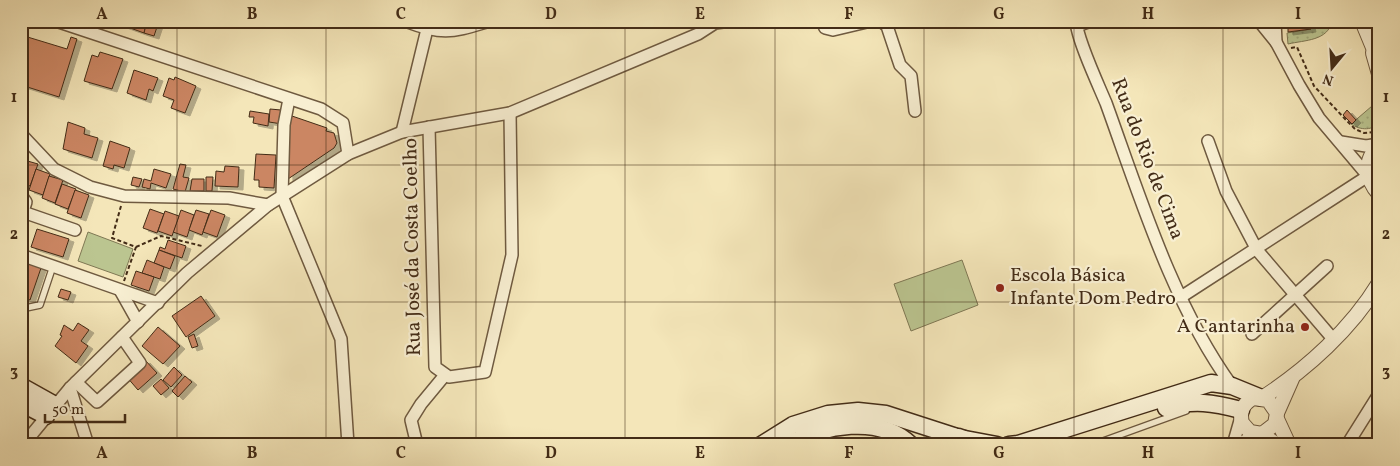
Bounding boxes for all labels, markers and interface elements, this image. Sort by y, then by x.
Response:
text: A [96,4,108,26]
text: B [247,4,258,26]
text: C [396,4,406,26]
text: D [545,4,557,26]
text: E [695,4,705,26]
text: F [844,4,854,26]
text: G [993,4,1005,26]
text: H [1142,4,1154,26]
text: I [1295,4,1301,26]
north arrow [1308,42,1358,92]
text: N [1321,68,1336,90]
street label: Rua do Rio de Cima [1103,74,1191,244]
text: 1 [11,87,17,109]
text: 1 [1383,87,1389,109]
street label: Rua José da Costa Coelho [397,138,429,356]
text: 2 [10,224,18,246]
text: 2 [1382,224,1390,246]
place label: Escola Básica Infante Dom Pedro [1010,262,1176,313]
marker: Escola Básica Infante Dom Pedro [994,282,1006,294]
place label: A Cantarinha [1177,313,1295,341]
marker: A Cantarinha [1299,321,1311,333]
text: 3 [10,361,18,383]
text: 3 [1382,361,1390,383]
scale bar [45,391,125,423]
text: 50 m [52,400,84,421]
text: A [96,443,108,465]
text: B [247,443,258,465]
text: C [396,443,406,465]
text: D [545,443,557,465]
text: E [695,443,705,465]
text: F [844,443,854,465]
text: G [993,443,1005,465]
text: H [1142,443,1154,465]
text: I [1295,443,1301,465]

